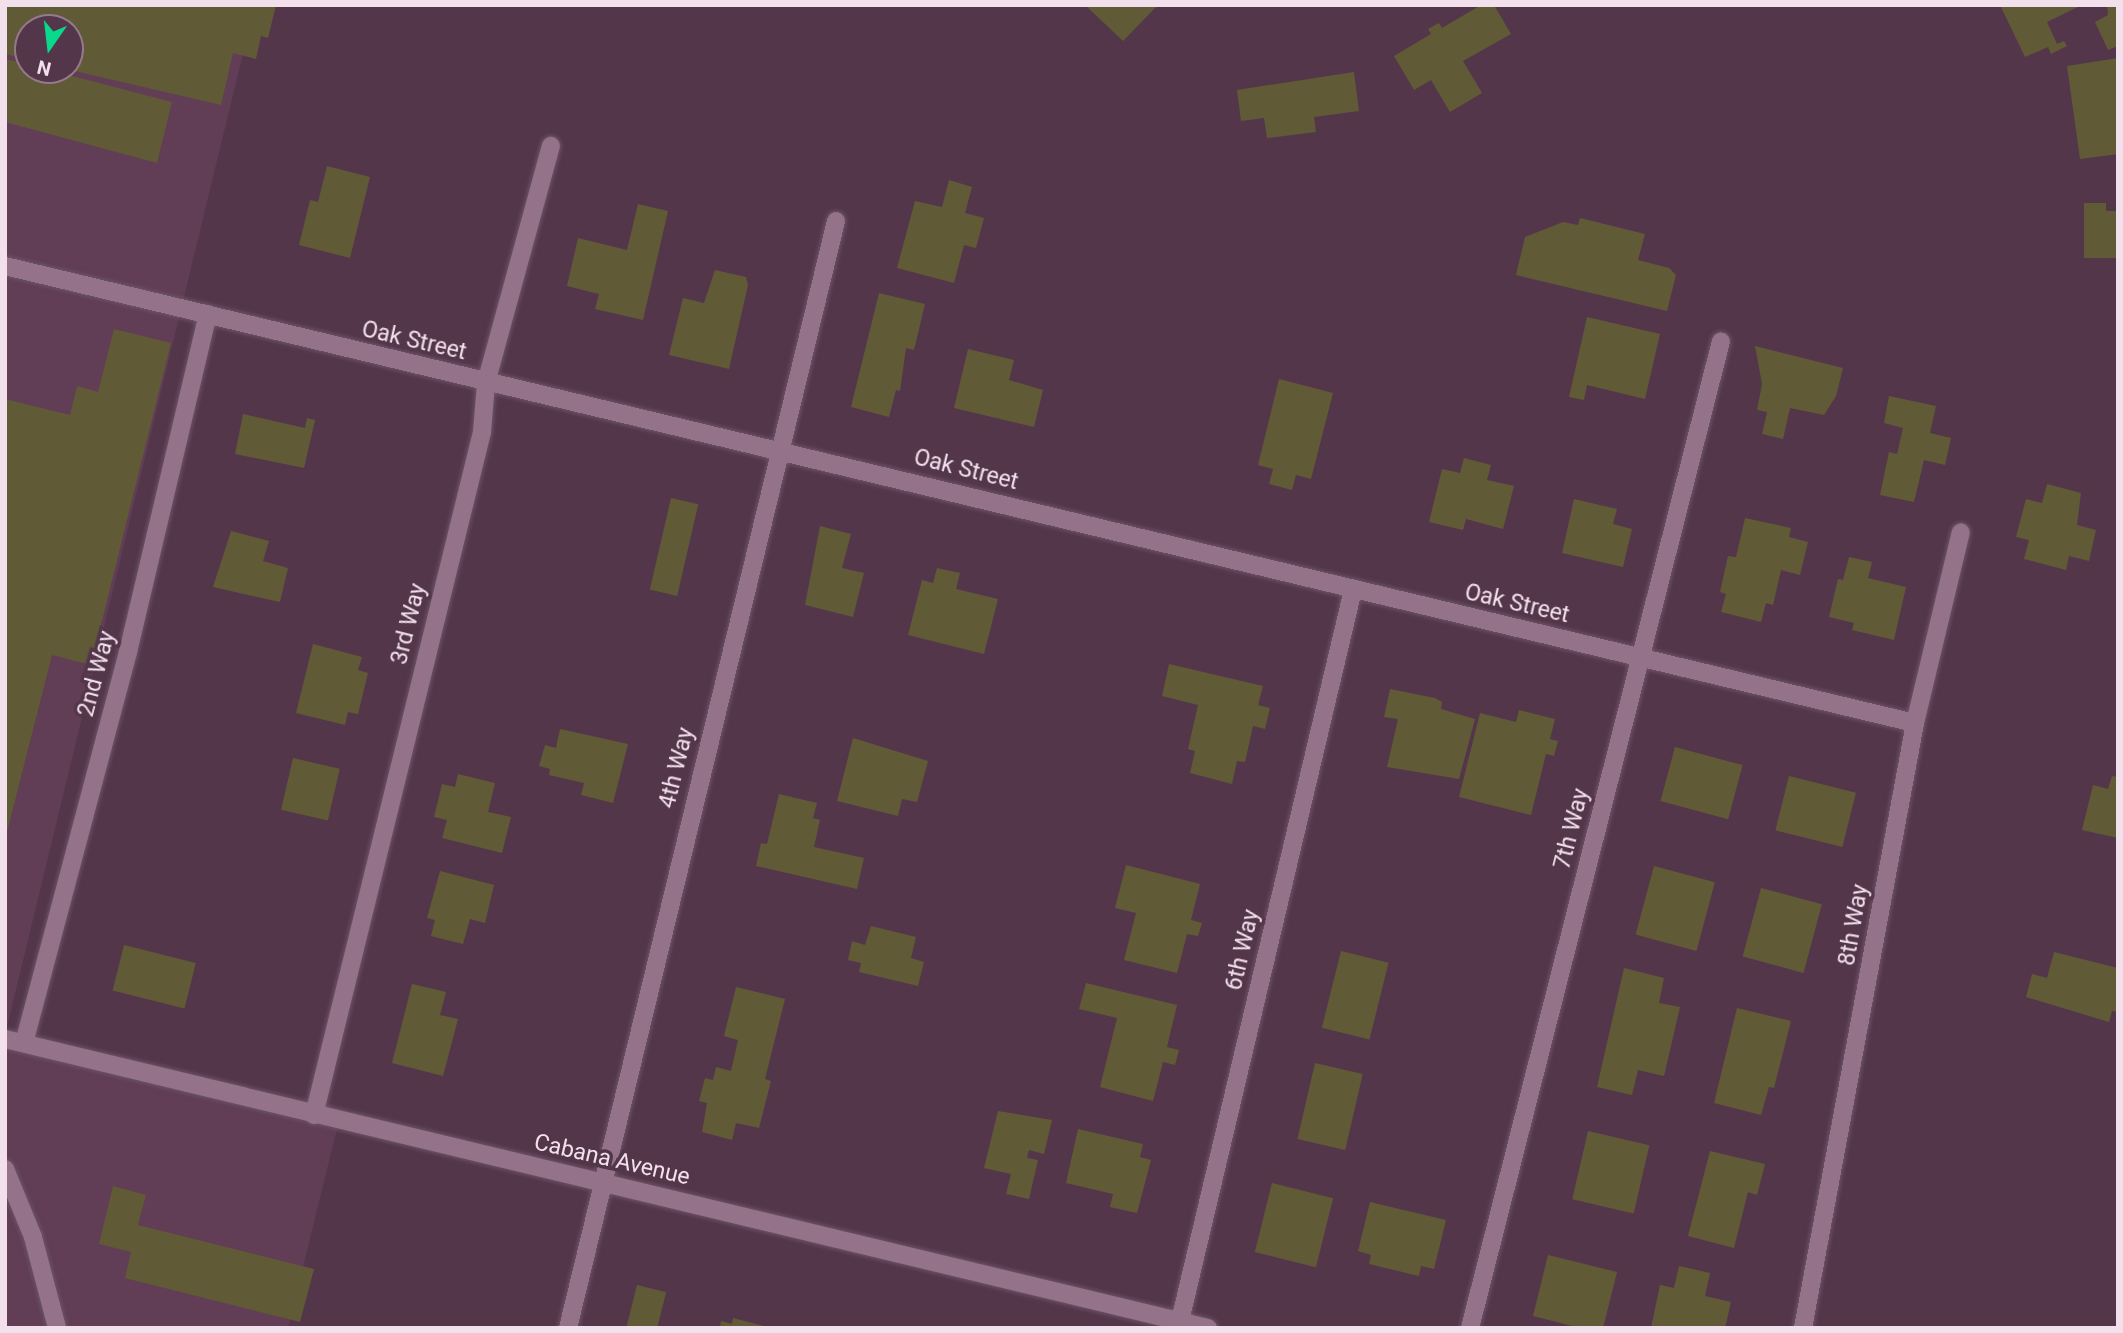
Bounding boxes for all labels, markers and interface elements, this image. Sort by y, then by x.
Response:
north arrow [14,14,84,84]
text: N [35,55,54,81]
street label: Oak Street [359,316,469,366]
street label: Oak Street [911,444,1021,496]
street label: Oak Street [1462,579,1572,629]
street label: 3rd Way [386,581,432,667]
street label: 2nd Way [72,628,122,720]
street label: 4th Way [654,725,700,811]
street label: 7th Way [1549,786,1595,872]
street label: 8th Way [1833,882,1875,968]
street label: 6th Way [1220,907,1266,993]
street label: Cabana Avenue [531,1129,693,1191]

